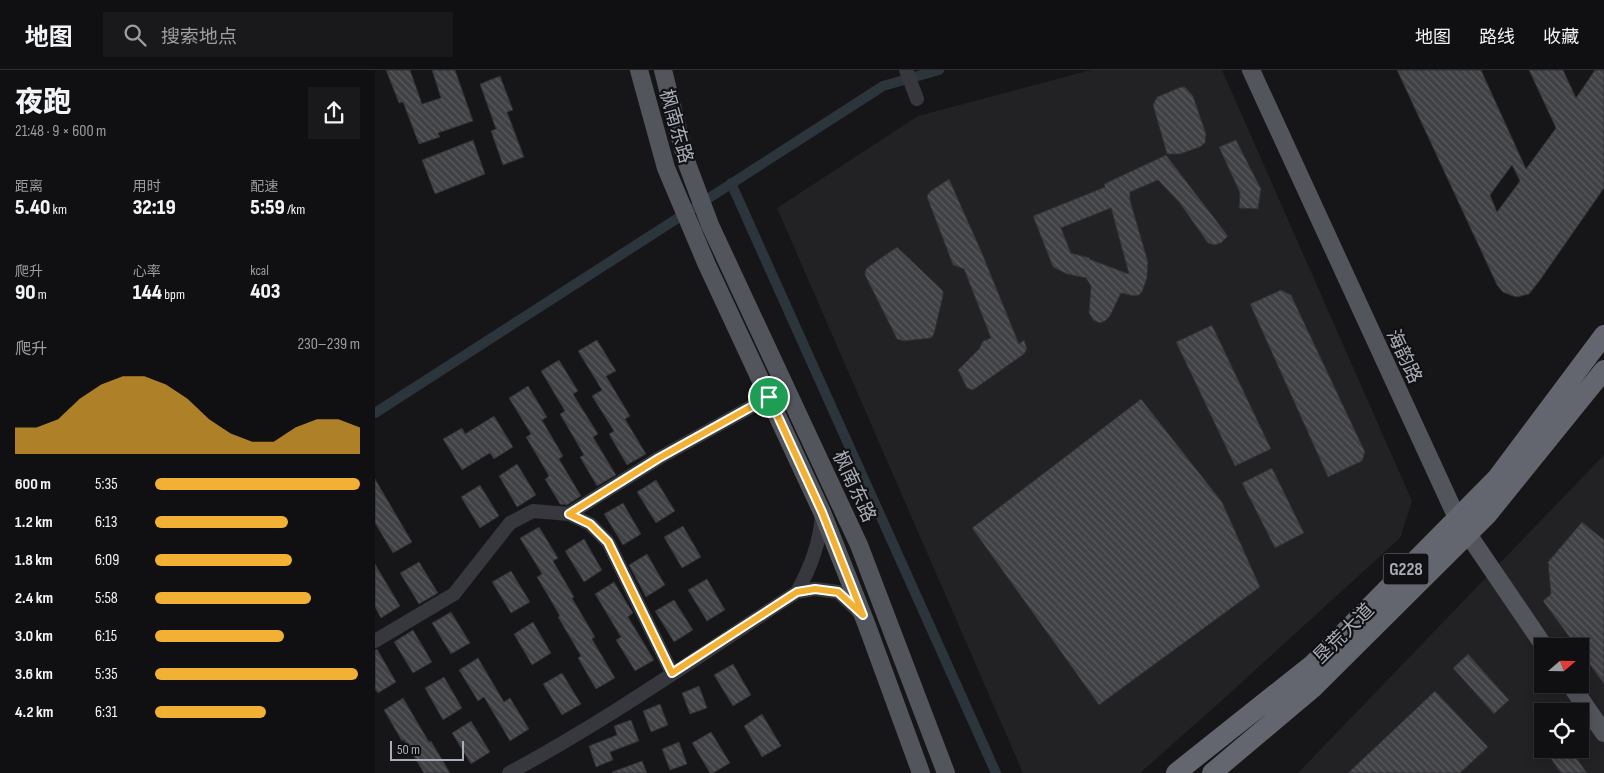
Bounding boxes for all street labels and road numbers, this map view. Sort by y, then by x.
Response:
street label: 枫南东路 [654,87,697,166]
street label: 海韵路 [1381,326,1426,387]
street label: 枫南东路 [827,447,880,526]
road number: G228 [1383,554,1429,584]
street label: 垦荒大道 [1309,599,1379,669]

